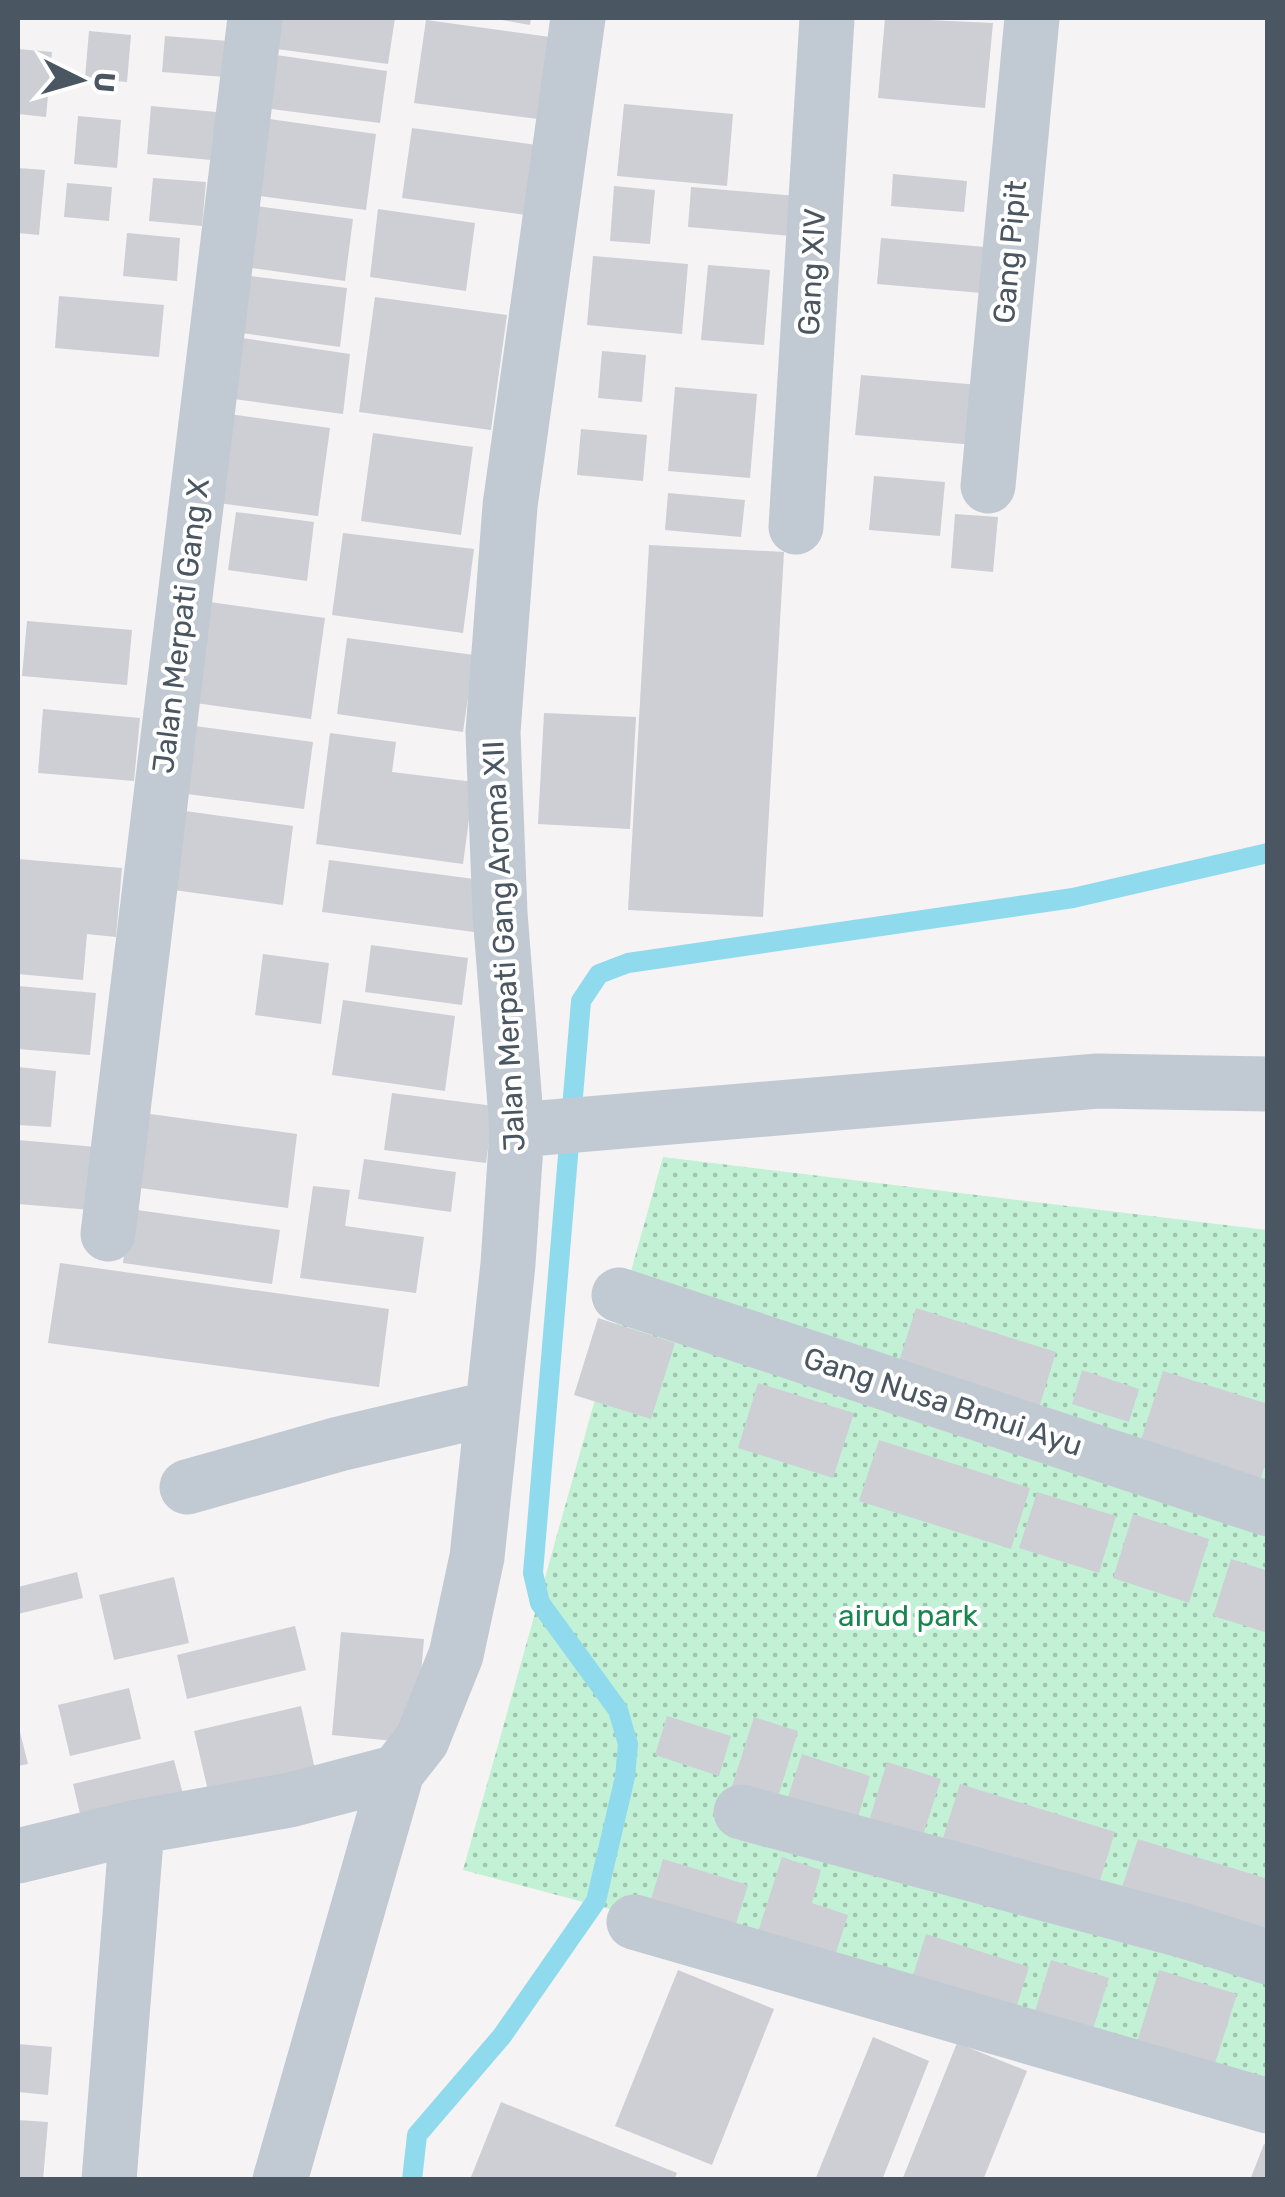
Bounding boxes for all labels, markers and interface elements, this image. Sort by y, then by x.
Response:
north arrow [30,30,130,130]
text: U [87,71,122,94]
street label: Gang Pipit [986,179,1034,325]
street label: Gang XIV [791,208,833,336]
street label: Jalan Merpati Gang X [145,476,217,776]
street label: Jalan Merpati Gang Aroma XII [475,740,533,1152]
street label: Gang Nusa Bmui Ayu [799,1340,1087,1464]
park label: airud park [838,1598,978,1634]

